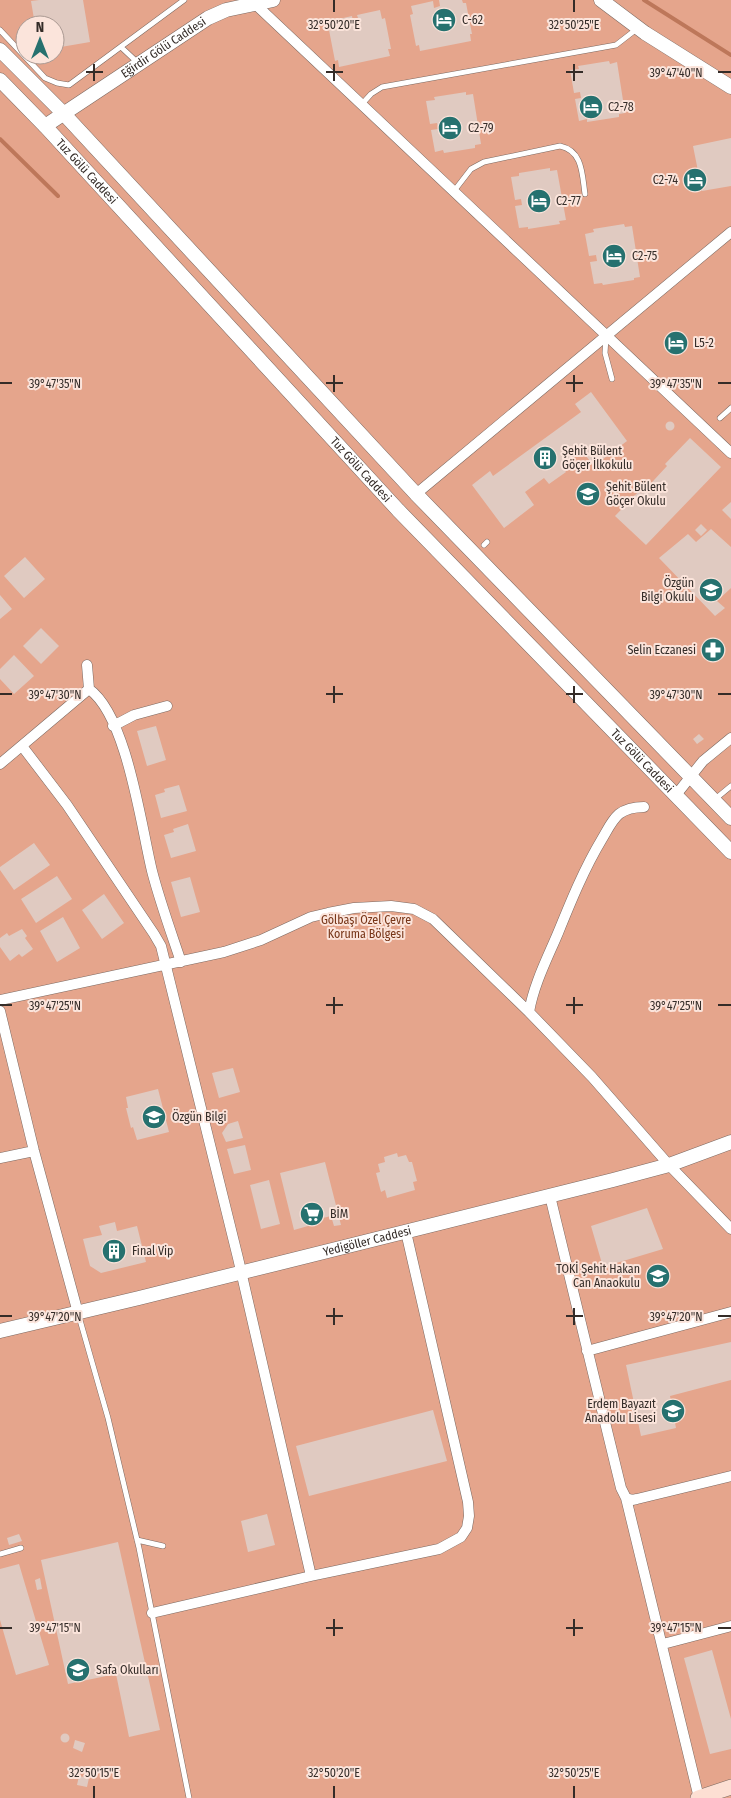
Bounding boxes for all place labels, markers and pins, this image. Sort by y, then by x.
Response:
hotel icon: C-62 [431,7,457,33]
place label: C-62 [462,13,483,27]
hotel icon: C2-78 [578,94,604,120]
place label: C2-78 [608,100,634,114]
hotel icon: C2-79 [437,115,463,141]
place label: C2-79 [468,121,494,135]
hotel icon: C2-74 [682,167,708,193]
place label: C2-74 [653,173,678,187]
hotel icon: C2-77 [526,188,552,214]
place label: C2-77 [556,194,581,208]
hotel icon: C2-75 [601,243,627,269]
place label: C2-75 [632,249,658,263]
hotel icon: L5-2 [663,330,689,356]
place label: L5-2 [694,336,714,350]
place label: Şehit Bülent Göçer İlkokulu [562,444,632,472]
building icon: Şehit Bülent Göçer İlkokulu [532,445,558,471]
place label: Şehit Bülent Göçer Okulu [606,480,666,508]
school or university icon: Şehit Bülent Göçer Okulu [575,481,601,507]
place label: Özgün Bilgi Okulu [641,574,694,604]
school or university icon: Özgün Bilgi Okulu [698,577,724,603]
pharmacy icon: Selin Eczanesi [700,637,726,663]
place label: Selin Eczanesi [627,643,696,657]
school or university icon: Özgün Bilgi [141,1104,167,1130]
place label: Özgün Bilgi [172,1108,226,1124]
supermarket icon: BİM [299,1201,325,1227]
place label: BİM [330,1206,348,1221]
building icon: Final Vip [101,1238,127,1264]
place label: Final Vip [132,1244,173,1258]
place label: TOKİ Şehit Hakan Can Anaokulu [556,1261,640,1290]
school or university icon: TOKİ Şehit Hakan Can Anaokulu [645,1263,671,1289]
place label: Erdem Bayazıt Anadolu Lisesi [585,1397,656,1425]
school or university icon: Erdem Bayazıt Anadolu Lisesi [660,1398,686,1424]
school or university icon: Safa Okulları [65,1657,91,1683]
place label: Safa Okulları [96,1663,159,1677]

